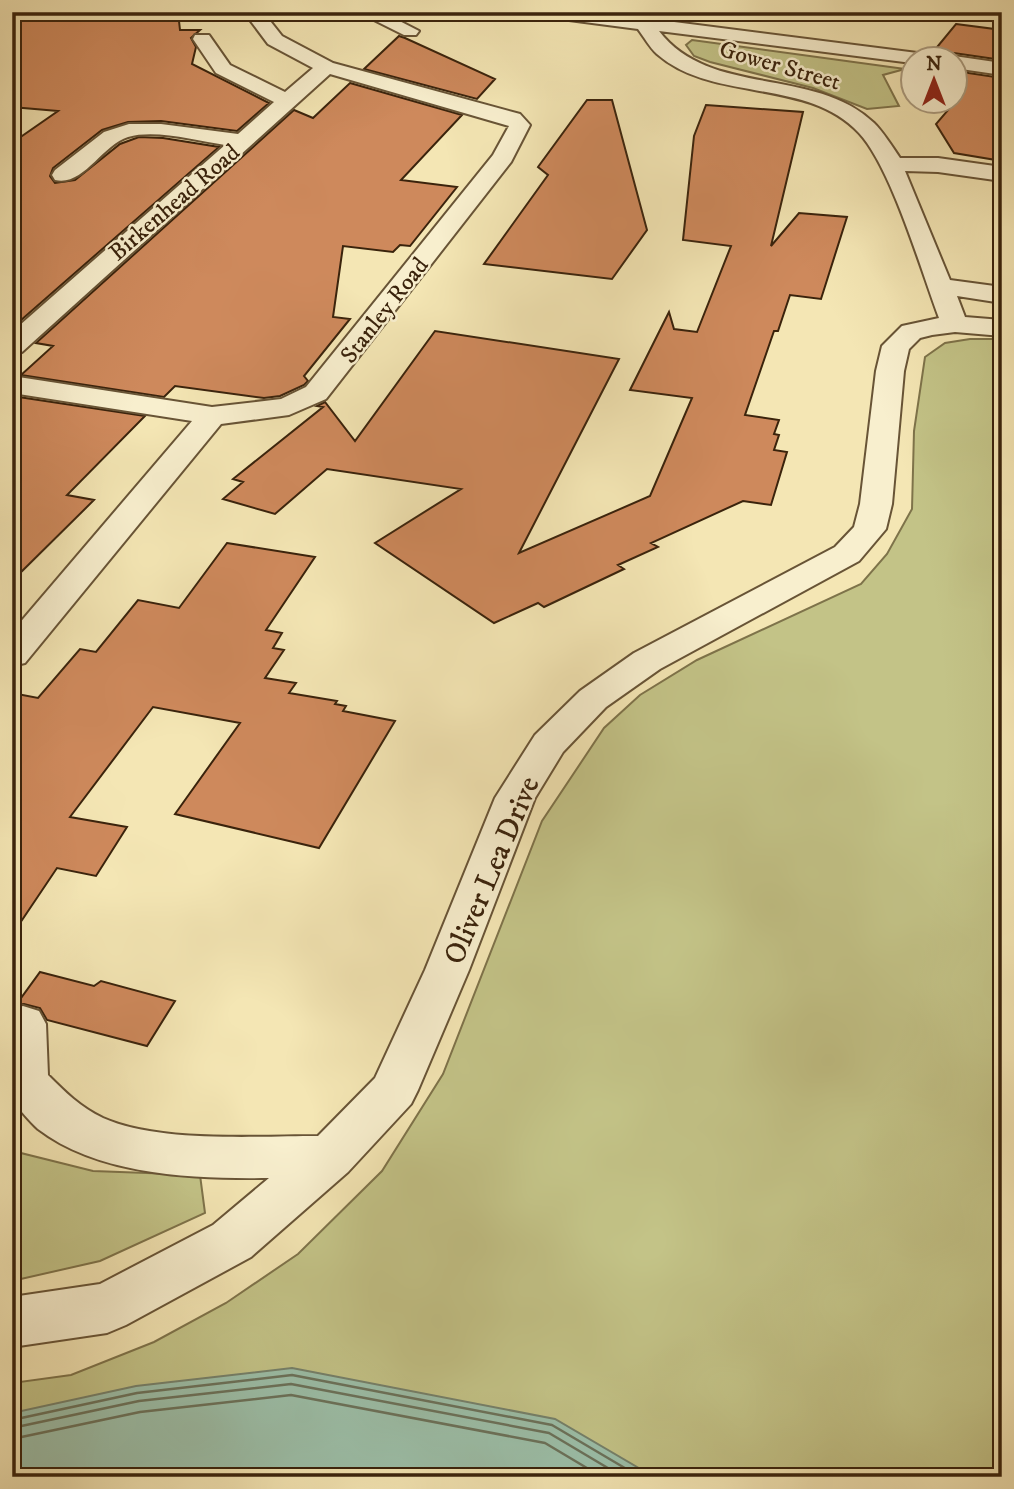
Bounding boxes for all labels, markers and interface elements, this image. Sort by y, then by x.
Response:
street label: Gower Street [716,34,844,98]
north arrow [898,46,968,116]
text: N [926,53,942,76]
street label: Birkenhead Road [103,138,246,268]
street label: Stanley Road [334,252,436,370]
street label: Oliver Lea Drive [436,771,549,970]

